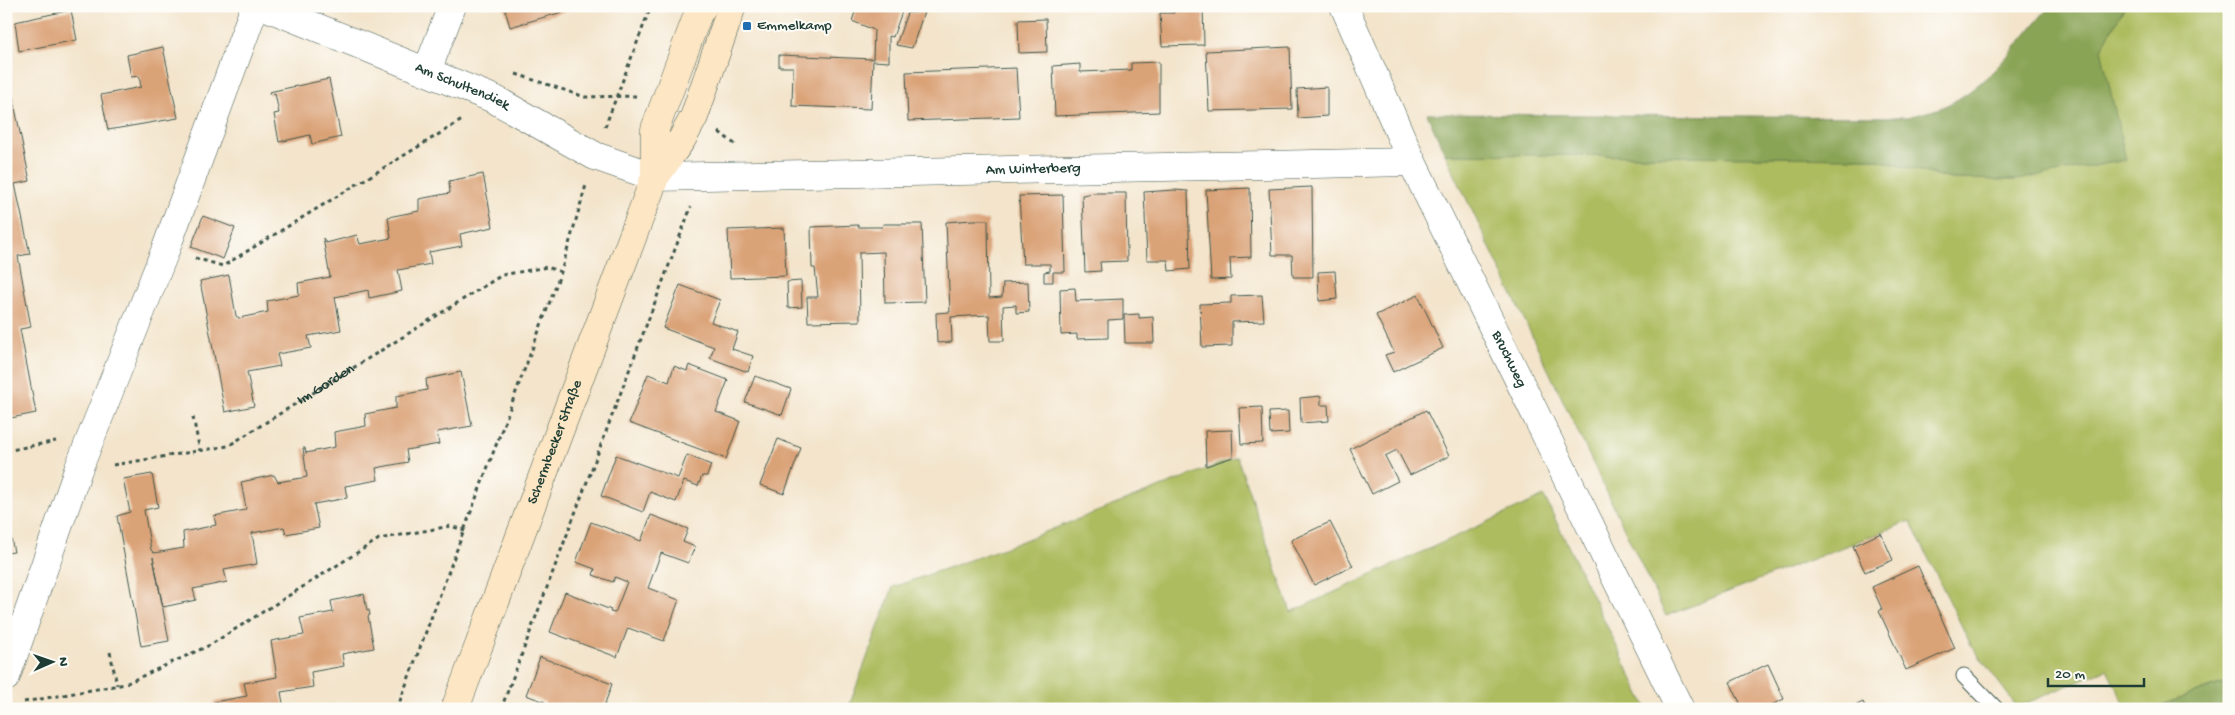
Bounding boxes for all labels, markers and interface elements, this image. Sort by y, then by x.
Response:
place label: Emmelkamp [757,17,832,35]
marker: Emmelkamp [741,20,753,32]
street label: Am Schultendiek [412,59,514,116]
street label: Am Winterberg [986,160,1081,179]
street label: Bruchweg [1487,327,1530,391]
street label: Im Gorden [294,360,358,409]
street label: Schermbecker Straße [524,377,587,507]
north arrow [28,638,78,688]
scale bar [2048,655,2144,687]
text: N [54,657,71,666]
text: 20 m [2055,666,2085,684]

